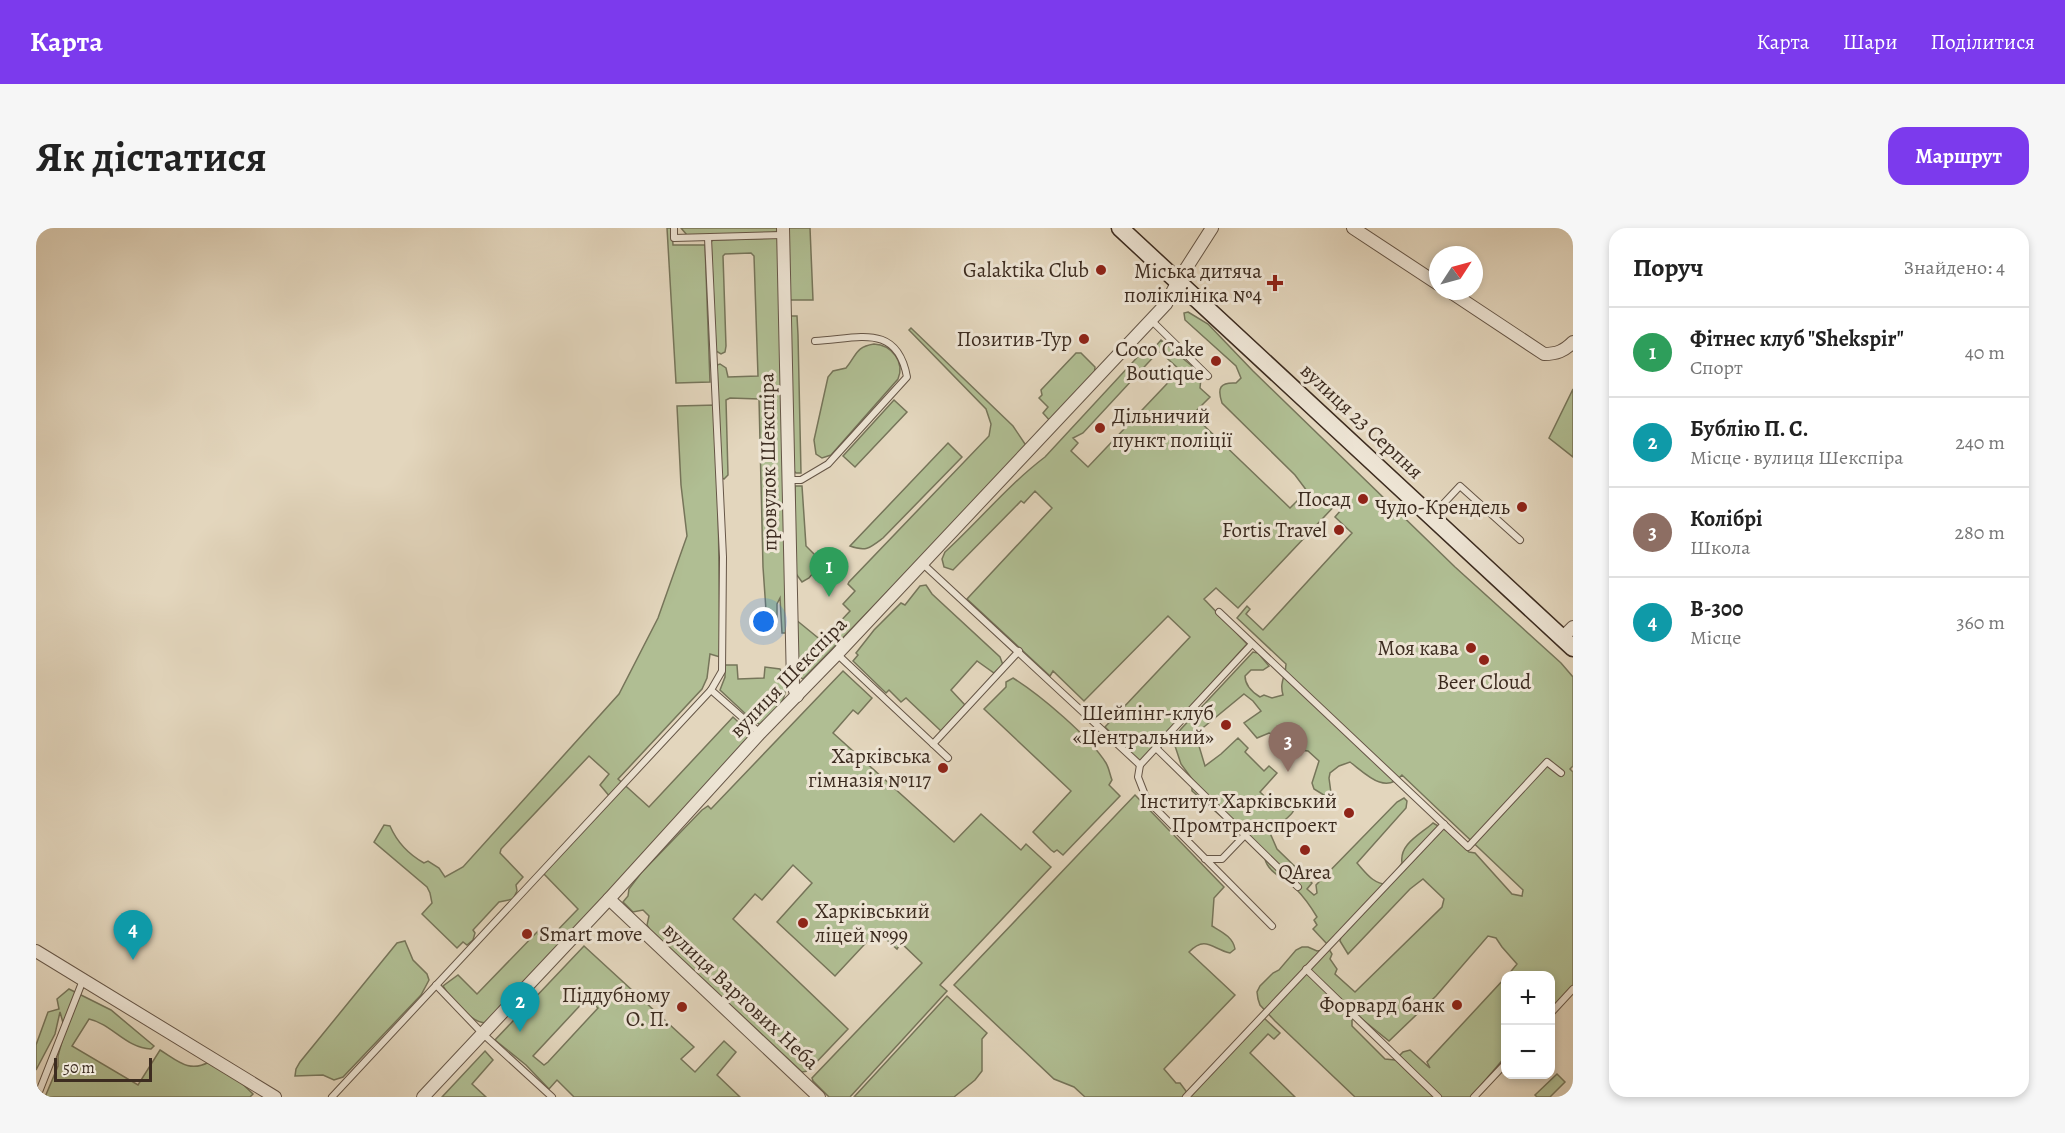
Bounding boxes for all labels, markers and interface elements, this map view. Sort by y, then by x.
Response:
text: Карта [30,23,103,61]
text: Карта [1757,28,1809,56]
text: Шари [1842,28,1897,56]
text: Поділитися [1930,28,2035,56]
button: Маршрут [1888,127,2029,185]
text: Як дістатися [36,128,267,185]
north arrow [1429,246,1483,300]
text: Поруч [1633,250,1704,285]
text: Знайдено: 4 [1904,254,2005,281]
place label: Galaktika Club [963,256,1089,284]
place label: Міська дитяча поліклініка №4 [1124,257,1262,309]
marker: Galaktika Club [1094,263,1108,277]
marker: Міська дитяча поліклініка №4 [1266,274,1284,292]
text: Фітнес клуб "Shekspir" [1690,324,1904,354]
place label: Позитив-Тур [956,325,1072,353]
marker: Позитив-Тур [1077,332,1091,346]
place label: Coco Cake Boutique [1115,335,1204,387]
text: 1 [1649,339,1656,366]
text: 40 m [1965,339,2005,366]
marker: Coco Cake Boutique [1209,354,1223,368]
text: Спорт [1690,354,1743,381]
street label: вулиця 23 Серпня [1294,357,1430,485]
street label: провулок Шекспіра [752,372,784,552]
place label: Дільничий пункт поліції [1112,402,1233,454]
text: Бублію П. С. [1690,414,1809,444]
marker: Дільничий пункт поліції [1093,421,1107,435]
text: 2 [1648,429,1657,456]
text: 240 m [1955,429,2005,456]
text: Місце · вулиця Шекспіра [1690,444,1904,471]
place label: Посад [1297,485,1351,513]
marker: Посад [1356,492,1370,506]
place label: Чудо-Крендель [1375,493,1510,521]
marker: Чудо-Крендель [1515,500,1529,514]
text: Колібрі [1690,504,1762,534]
place label: Fortis Travel [1222,516,1327,544]
text: 3 [1648,519,1657,546]
text: 280 m [1955,519,2005,546]
marker: Fortis Travel [1332,523,1346,537]
text: Школа [1690,534,1750,561]
pin: 1 [810,548,848,597]
text: В-300 [1690,594,1743,624]
your location [749,607,778,636]
text: 4 [1648,609,1657,636]
text: 360 m [1956,609,2005,636]
street label: вулиця Шекспіра [723,610,853,744]
text: Місце [1690,624,1741,651]
place label: Моя кава [1377,634,1459,662]
marker: Моя кава [1464,641,1478,655]
marker: Beer Cloud [1477,653,1491,667]
place label: Beer Cloud [1437,668,1532,696]
place label: Шейпінг-клуб «Центральний» [1073,699,1214,751]
marker: Шейпінг-клуб «Центральний» [1219,718,1233,732]
pin: 3 [1268,722,1308,772]
place label: Харківська гімназія №117 [808,742,931,794]
marker: Харківська гімназія №117 [936,761,950,775]
place label: Інститут Харківський Промтранспроект [1139,787,1337,839]
marker: Інститут Харківський Промтранспроект [1342,806,1356,820]
marker: QArea [1298,843,1312,857]
place label: QArea [1278,858,1332,886]
place label: Харківський ліцей №99 [815,897,930,949]
pin: 4 [114,910,152,960]
street label: вулиця Вартових Неба [657,916,825,1076]
marker: Харківський ліцей №99 [796,916,810,930]
place label: Smart move [539,920,642,948]
marker: Smart move [520,927,534,941]
map controls [1501,971,1555,1079]
button: + [1501,971,1555,1025]
place label: Піддубному О. П. [562,981,670,1033]
pin: 2 [500,982,540,1032]
place label: Форвард банк [1320,991,1445,1019]
marker: Форвард банк [1450,998,1464,1012]
marker: Піддубному О. П. [675,1000,689,1014]
button: − [1501,1025,1555,1079]
scale bar [54,1055,152,1082]
text: 50 m [63,1057,95,1079]

